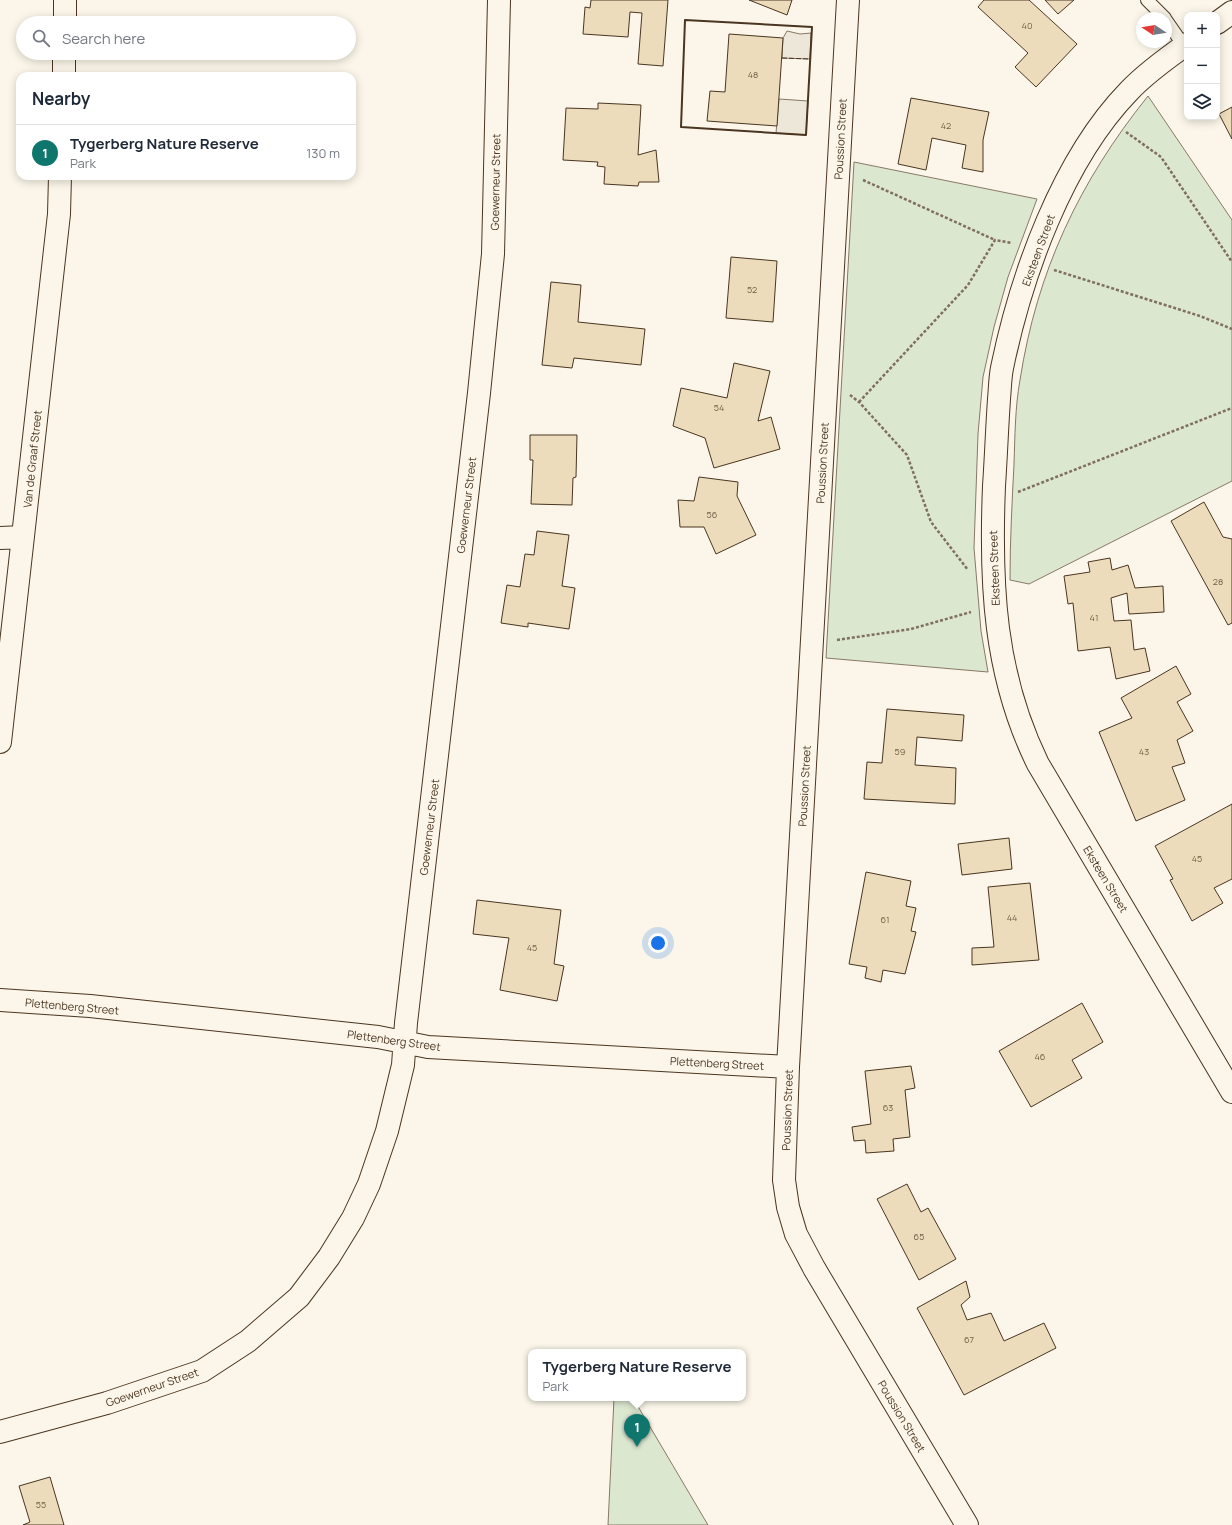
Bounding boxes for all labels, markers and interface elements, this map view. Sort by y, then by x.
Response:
north arrow [1136,12,1172,48]
map controls [1184,12,1220,120]
button: + [1184,12,1220,48]
search box [16,16,356,60]
house number: 40 [1022,19,1032,32]
icon: search [30,27,52,49]
text: Search here [62,28,145,49]
button: − [1184,48,1220,84]
house number: 48 [748,68,758,81]
button: layers [1184,84,1220,120]
text: Nearby [32,87,90,110]
street label: Poussion Street [830,98,850,180]
house number: 42 [941,119,951,132]
text: Tygerberg Nature Reserve [70,133,259,154]
street label: Goewerneur Street [487,133,503,231]
text: 1 [42,144,48,162]
text: 130 m [306,144,340,162]
text: Park [70,154,96,172]
street label: Eksteen Street [1018,212,1058,288]
house number: 52 [747,283,757,296]
house number: 54 [714,401,724,414]
street label: Van de Graaf Street [19,409,45,509]
street label: Poussion Street [812,422,832,504]
street label: Goewerneur Street [453,456,479,554]
house number: 56 [707,508,718,521]
street label: Eksteen Street [985,530,1003,606]
house number: 28 [1213,575,1223,588]
house number: 41 [1090,611,1098,624]
street label: Poussion Street [794,745,814,827]
house number: 59 [895,745,905,758]
house number: 43 [1139,745,1149,758]
street label: Goewerneur Street [416,778,442,876]
street label: Eksteen Street [1080,843,1132,915]
house number: 45 [1192,852,1202,865]
house number: 44 [1007,911,1017,924]
house number: 61 [881,913,889,926]
your location [648,933,668,953]
house number: 45 [527,941,537,954]
street label: Plettenberg Street [24,994,120,1018]
street label: Plettenberg Street [346,1026,442,1054]
house number: 46 [1035,1050,1046,1063]
street label: Plettenberg Street [670,1053,764,1073]
street label: Poussion Street [778,1069,796,1151]
house number: 63 [883,1101,893,1114]
house number: 65 [914,1230,924,1243]
house number: 67 [964,1333,975,1346]
popup [528,1349,746,1401]
text: Tygerberg Nature Reserve [543,1356,731,1377]
street label: Goewerneur Street [104,1364,200,1410]
text: Park [543,1377,568,1395]
street label: Poussion Street [875,1377,929,1455]
pin: 1 [624,1414,650,1447]
house number: 55 [36,1498,46,1511]

